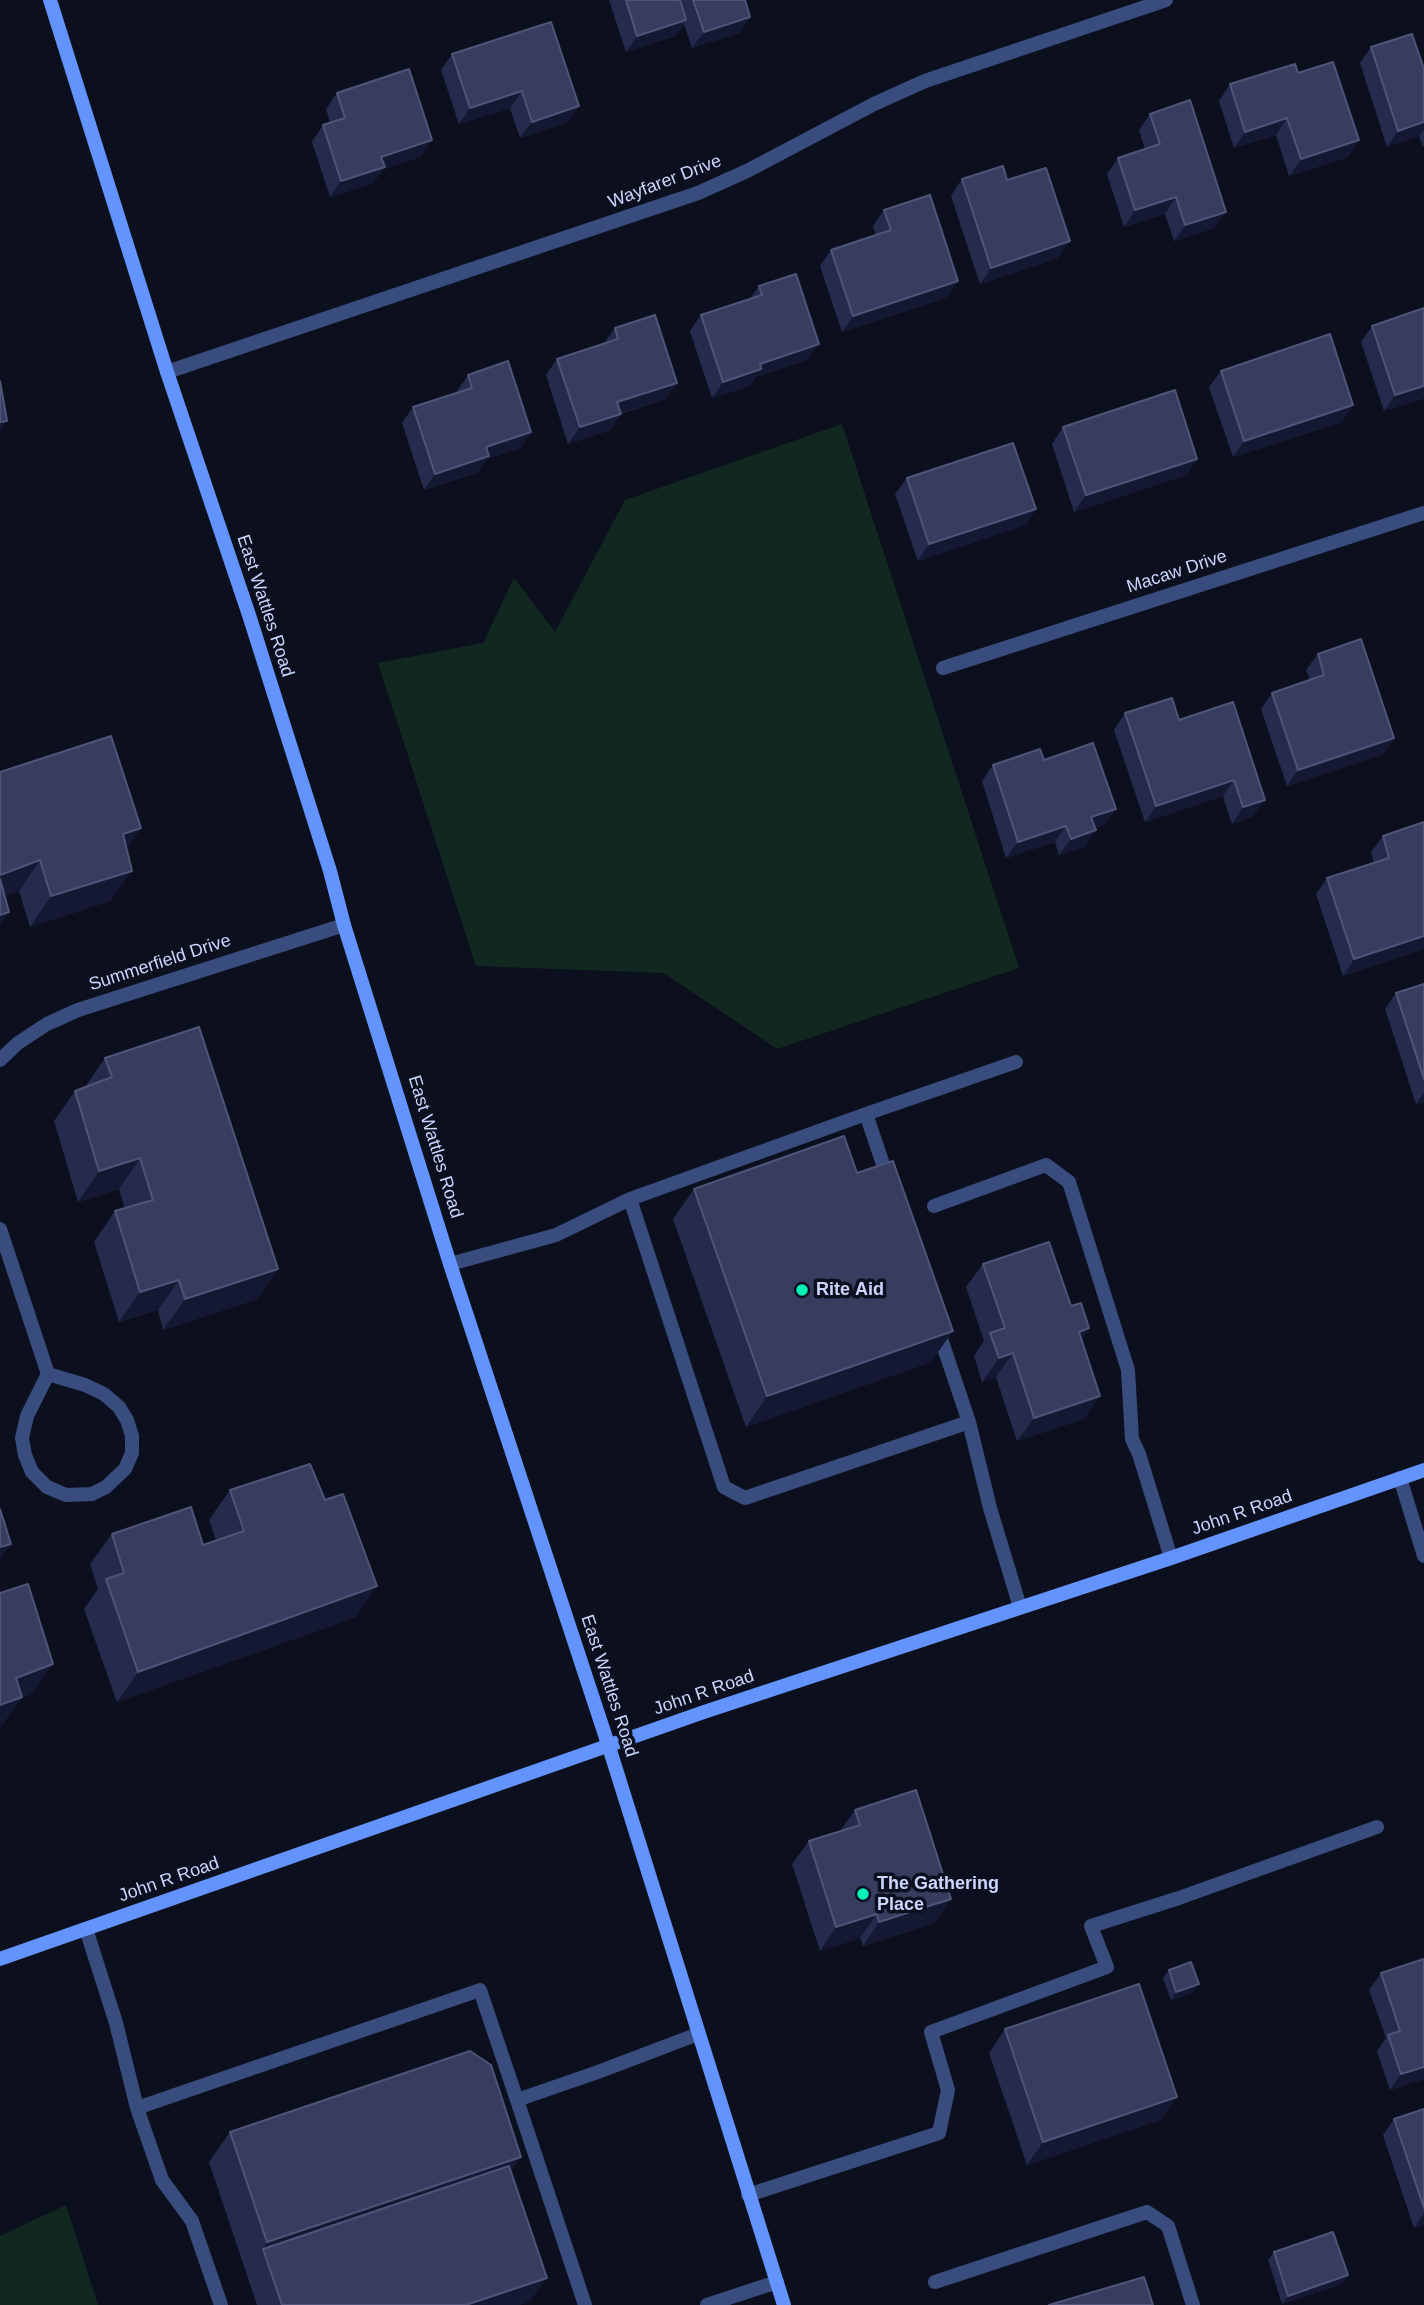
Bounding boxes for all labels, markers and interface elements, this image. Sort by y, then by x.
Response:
street label: Wayfarer Drive [605,151,725,213]
street label: East Wattles Road [232,532,298,680]
street label: Macaw Drive [1124,546,1230,598]
street label: Summerfield Drive [86,930,234,996]
street label: East Wattles Road [403,1073,467,1221]
place label: Rite Aid [816,1279,884,1301]
marker: Rite Aid [794,1282,810,1298]
street label: John R Road [1189,1486,1295,1540]
street label: East Wattles Road [576,1612,642,1760]
street label: John R Road [651,1666,757,1720]
street label: John R Road [116,1853,222,1907]
place label: The Gathering Place [877,1873,999,1916]
marker: The Gathering Place [855,1886,871,1902]

